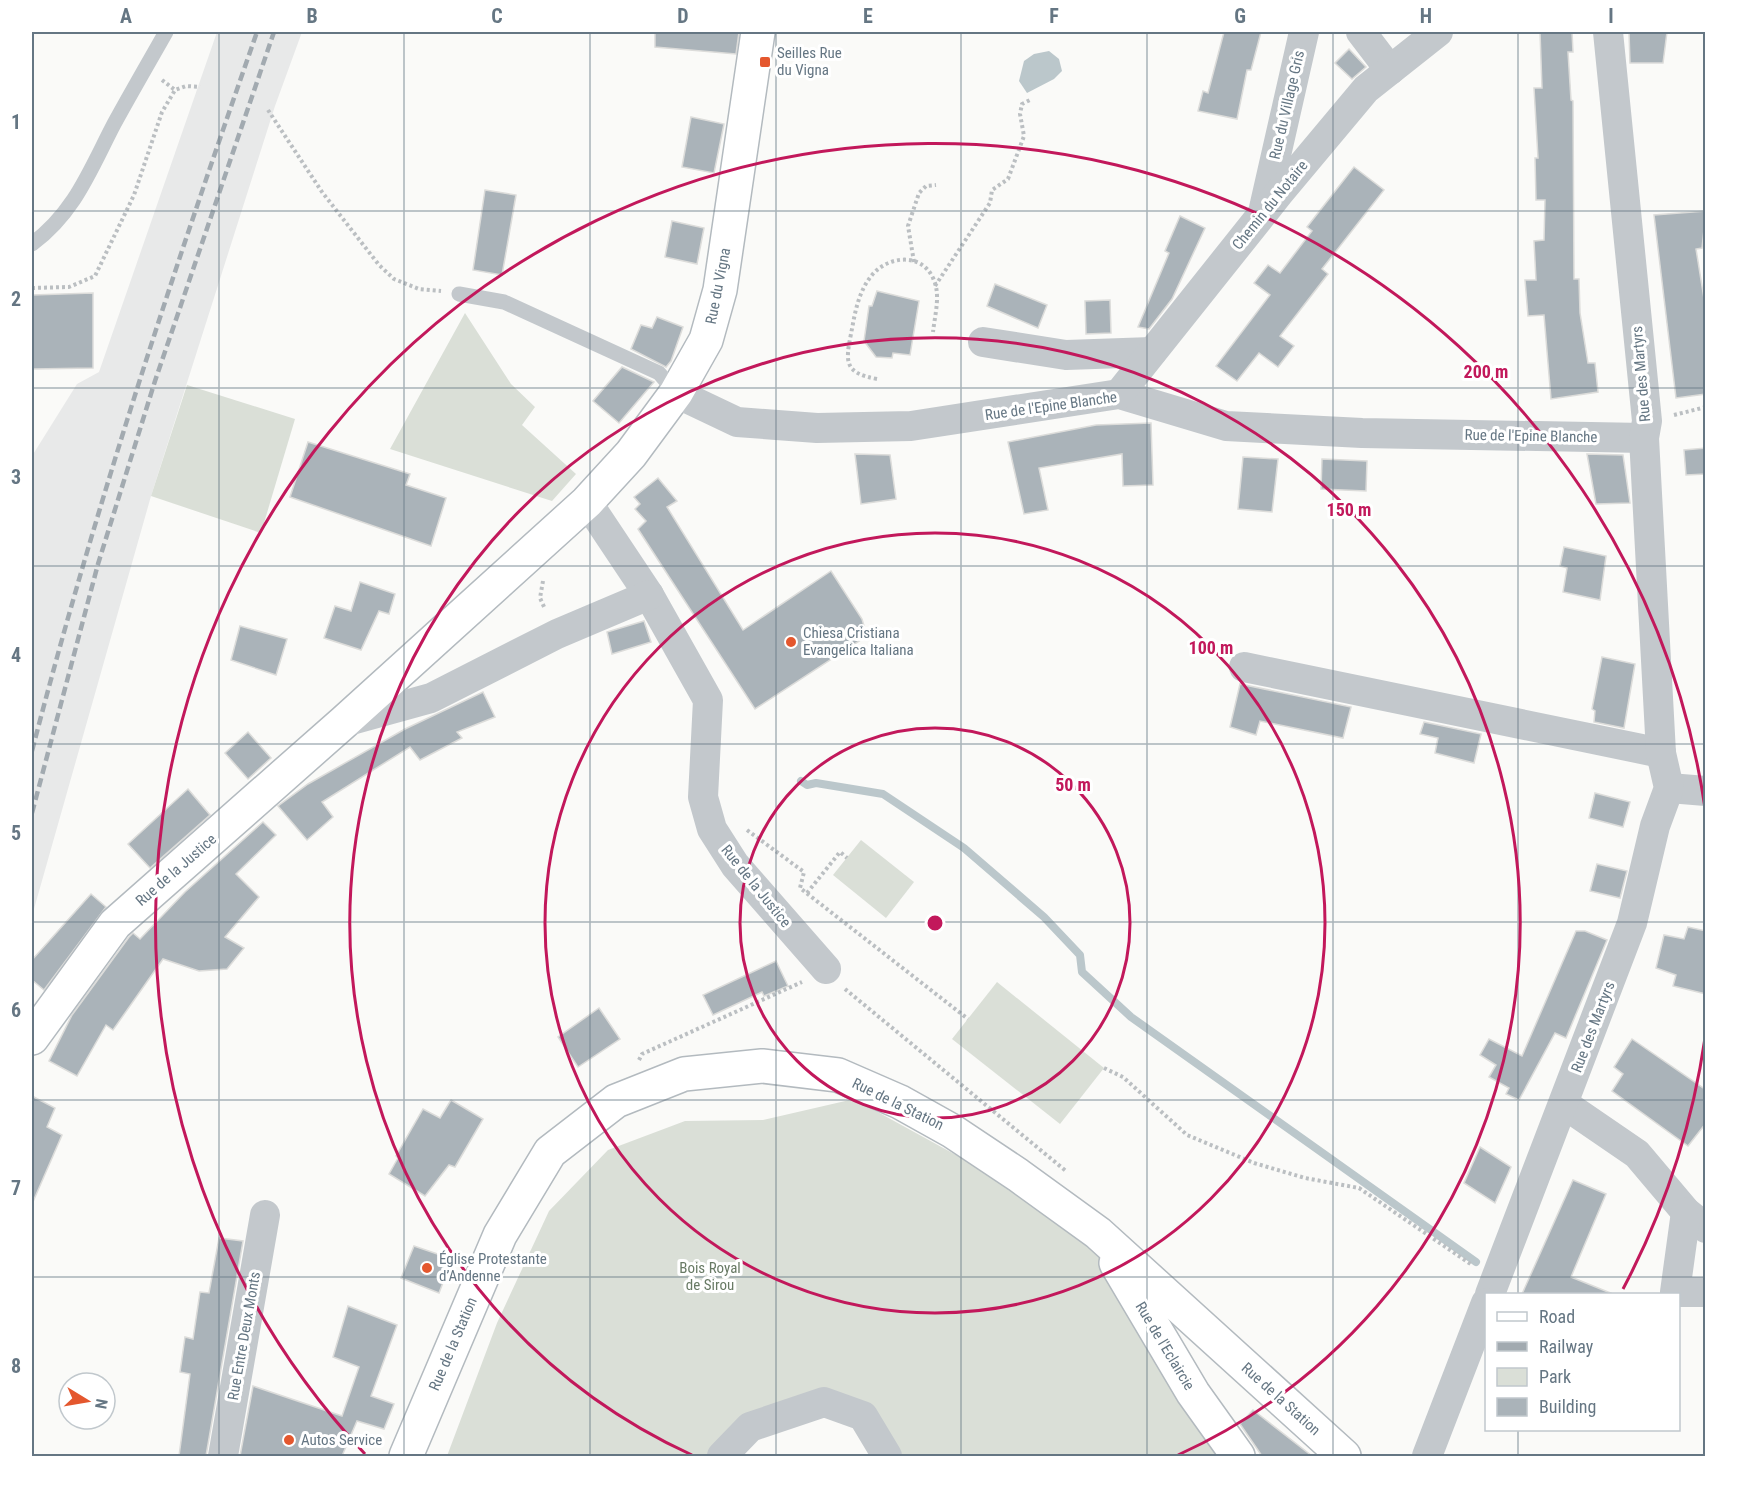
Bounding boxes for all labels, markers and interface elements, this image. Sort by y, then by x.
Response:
text: A [120,4,132,28]
text: B [306,4,318,28]
text: C [491,4,503,28]
text: D [677,4,689,28]
text: E [863,4,873,28]
text: F [1049,4,1059,28]
text: G [1234,4,1246,28]
text: H [1420,4,1432,28]
text: I [1608,4,1614,28]
place label: Seilles Rue du Vigna [777,44,842,79]
street label: Rue du Village Gris [1266,49,1308,161]
marker: Seilles Rue du Vigna [758,55,772,69]
text: 1 [11,110,21,134]
street label: Chemin du Notaire [1228,157,1312,253]
street label: Rue du Vigna [702,246,734,326]
text: 2 [11,287,21,311]
street label: Rue des Martyrs [1628,325,1654,423]
text: 200 m [1464,361,1508,382]
street label: Rue de l'Epine Blanche [984,388,1118,424]
street label: Rue de l'Epine Blanche [1464,426,1598,446]
text: 3 [11,465,21,489]
text: 150 m [1327,499,1371,520]
place label: Chiesa Cristiana Evangelica Italiana [803,624,914,659]
marker: Chiesa Cristiana Evangelica Italiana [784,635,798,649]
text: 100 m [1189,637,1233,658]
text: 4 [11,643,21,667]
text: 50 m [1055,774,1091,795]
text: 5 [11,821,21,845]
street label: Rue de la Justice [132,830,220,910]
street label: Rue de la Justice [717,841,795,931]
centre of rings [925,913,945,933]
street label: Rue des Martyrs [1567,979,1619,1075]
text: 6 [11,998,21,1022]
street label: Rue de la Station [849,1074,947,1134]
text: 7 [11,1176,21,1200]
place label: Église Protestante d’Andenne [439,1250,547,1285]
park label: Bois Royal de Sirou [679,1259,741,1294]
marker: Église Protestante d’Andenne [420,1261,434,1275]
street label: Rue Entre Deux Monts [224,1270,264,1402]
legend [1485,1293,1680,1431]
street label: Rue de la Station [425,1295,481,1393]
street label: Rue de l'Eclaircie [1132,1299,1198,1393]
text: Road [1539,1306,1575,1327]
text: Railway [1539,1336,1594,1357]
text: 8 [11,1354,21,1378]
street label: Rue de la Station [1238,1359,1324,1439]
text: Park [1539,1366,1571,1387]
north arrow [57,1371,117,1431]
text: Building [1539,1396,1596,1417]
text: N [91,1397,111,1410]
place label: Autos Service [301,1431,382,1449]
marker: Autos Service [282,1433,296,1447]

